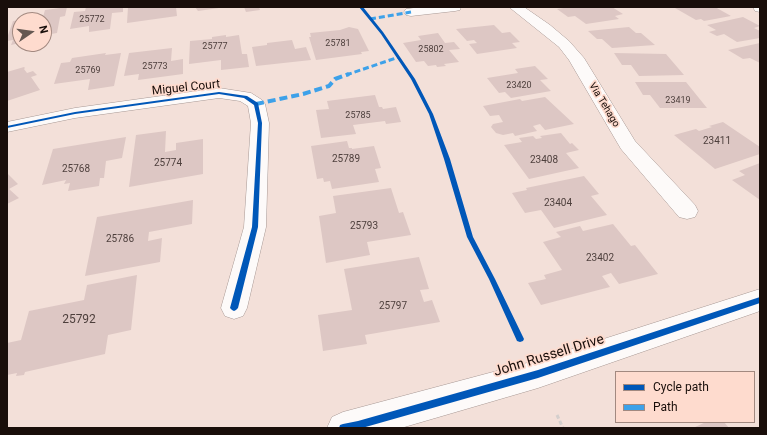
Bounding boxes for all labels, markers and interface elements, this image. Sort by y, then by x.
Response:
north arrow [12,12,52,52]
house number: 25772 [79,15,105,25]
text: N [36,24,50,35]
house number: 25781 [325,39,351,49]
house number: 25777 [202,42,228,52]
house number: 25802 [418,45,444,55]
house number: 25773 [142,62,168,72]
house number: 25769 [75,66,101,76]
street label: Miguel Court [151,77,221,99]
house number: 23420 [506,81,532,91]
street label: Via Tehago [586,81,622,129]
house number: 23419 [665,96,691,106]
house number: 25785 [345,111,371,121]
house number: 23411 [703,135,731,147]
house number: 25789 [332,153,360,165]
house number: 23408 [530,154,558,166]
house number: 25774 [154,157,182,169]
house number: 25768 [62,163,90,175]
house number: 23404 [544,197,572,209]
house number: 25793 [350,220,378,232]
house number: 25786 [106,233,134,245]
house number: 23402 [586,252,614,264]
house number: 25797 [379,300,407,312]
house number: 25792 [62,313,96,327]
street label: John Russell Drive [492,331,606,381]
legend [615,371,755,423]
text: Cycle path [653,380,709,394]
text: Path [653,400,678,414]

